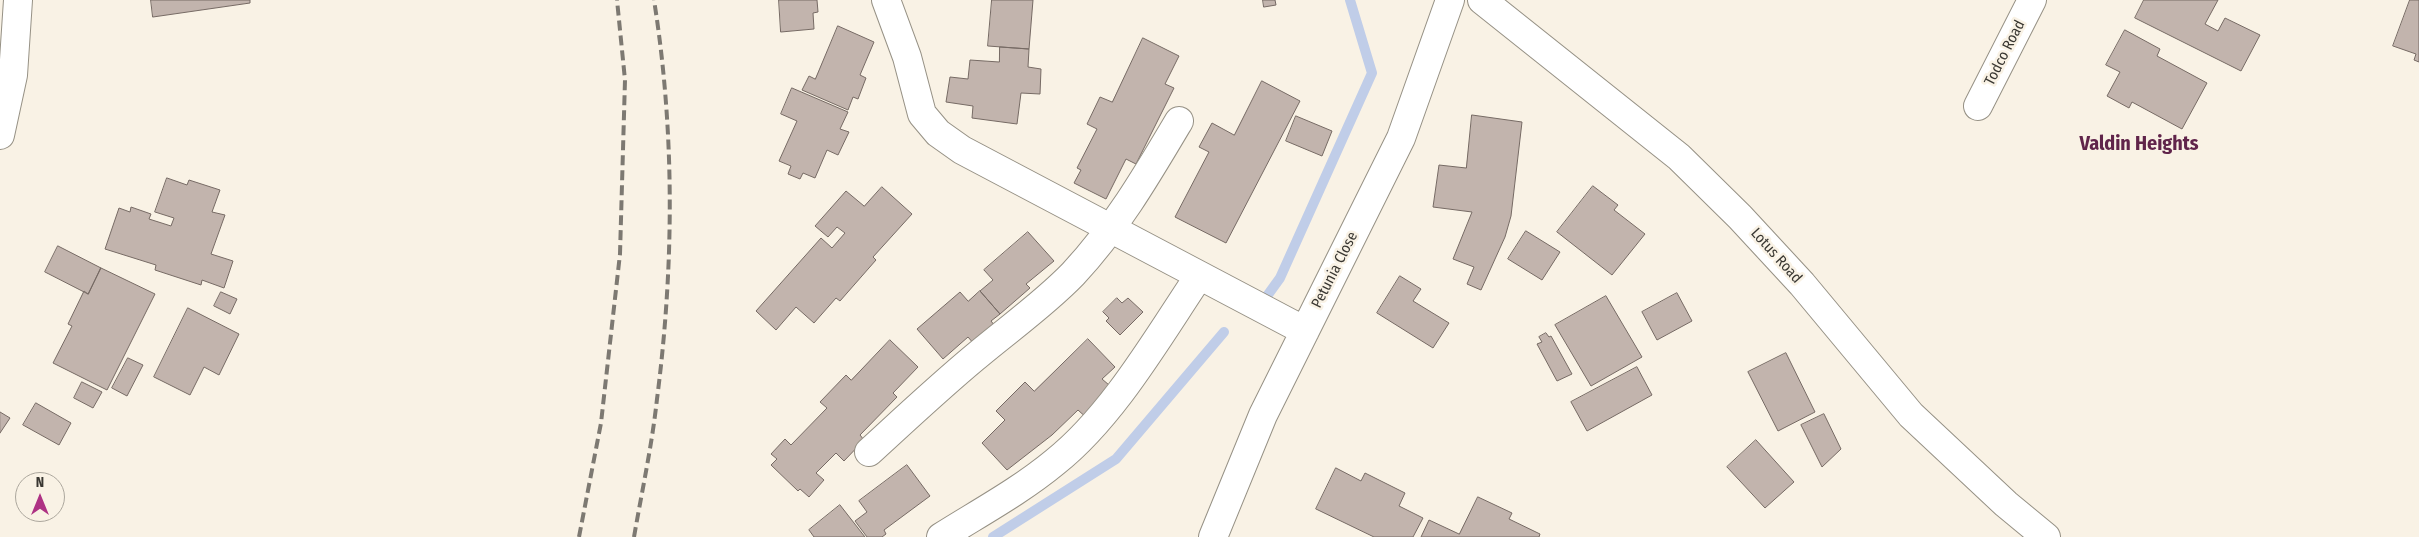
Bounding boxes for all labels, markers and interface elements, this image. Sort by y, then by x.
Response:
street label: Todco Road [1981,17,2029,89]
district label: Valdin Heights [2079,132,2199,156]
street label: Lotus Road [1747,225,1805,287]
street label: Petunia Close [1308,229,1362,311]
north arrow [15,472,65,522]
text: N [36,474,44,491]

